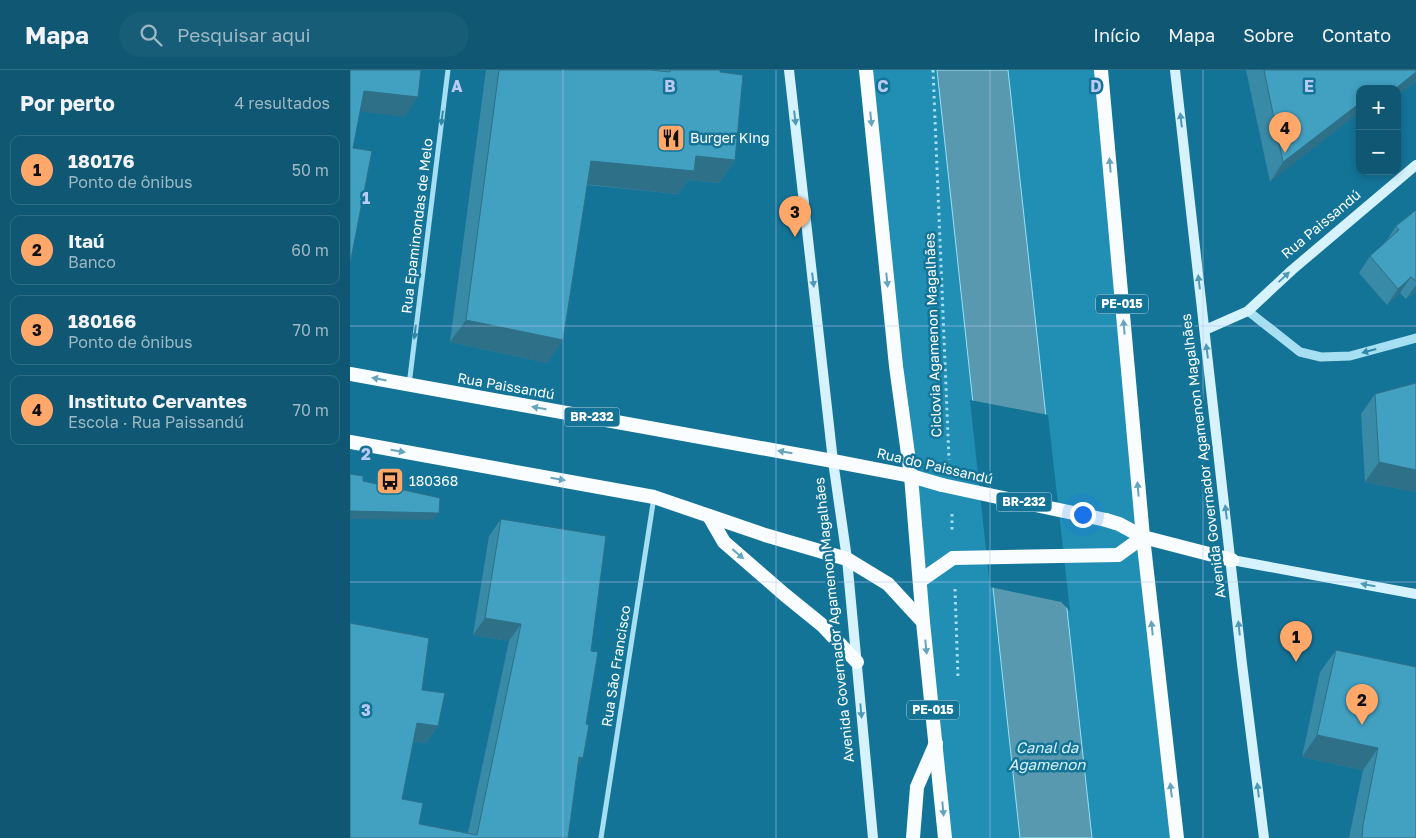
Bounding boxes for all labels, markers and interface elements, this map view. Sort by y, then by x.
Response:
search box [119,12,469,57]
text: Mapa [25,20,89,49]
icon: search [137,21,165,49]
text: Pesquisar aqui [177,23,311,46]
text: Início [1093,24,1140,46]
text: Mapa [1168,24,1215,46]
text: Sobre [1243,24,1294,46]
text: Contato [1322,24,1391,46]
text: A [451,76,463,96]
text: B [664,76,676,96]
text: C [877,76,889,96]
text: D [1090,76,1102,96]
text: E [1304,76,1314,96]
map controls [1356,85,1401,175]
button: + [1356,85,1401,130]
text: Por perto [20,90,115,116]
text: 4 resultados [235,93,330,113]
one-way arrow [438,111,446,127]
one-way arrow [791,111,799,127]
one-way arrow [867,111,875,127]
one-way arrow [1177,112,1185,128]
pin: 4 [1269,112,1301,153]
restaurant icon: Burger King [656,123,686,153]
place label: Burger King [690,129,770,146]
button: − [1356,130,1401,175]
street label: Rua Epaminondas de Melo [397,137,436,315]
text: 180176 [68,149,135,172]
one-way arrow [1106,156,1114,172]
text: 1 [33,160,41,180]
text: 50 m [292,160,329,180]
text: Ponto de ônibus [68,172,192,192]
street label: Rua Paissandú [1278,186,1364,262]
text: 1 [362,188,370,208]
pin: 3 [779,196,811,237]
text: Itaú [68,229,104,252]
street label: Ciclovia Agamenon Magalhães [920,232,945,438]
text: 2 [32,240,42,260]
text: 60 m [291,240,329,260]
text: Banco [68,252,116,272]
one-way arrow [1277,271,1289,283]
one-way arrow [809,272,817,288]
one-way arrow [883,273,891,289]
one-way arrow [1195,274,1203,290]
road number: PE-015 [1096,294,1148,313]
text: 180166 [68,309,136,332]
street label: Avenida Governador Agamenon Magalhães [1177,313,1228,599]
one-way arrow [1120,318,1128,334]
text: 3 [32,320,42,340]
text: 70 m [292,320,329,340]
one-way arrow [411,324,419,340]
text: Ponto de ônibus [68,332,192,352]
one-way arrow [1203,342,1211,358]
one-way arrow [1361,347,1377,355]
street label: Rua Paissandú [456,369,556,402]
one-way arrow [372,375,387,383]
text: Instituto Cervantes [68,389,247,412]
text: 4 [32,400,42,420]
text: 70 m [292,400,329,420]
one-way arrow [532,404,547,412]
road number: BR-232 [564,408,620,427]
text: Escola · Rua Paissandú [68,412,244,432]
text: 2 [361,444,371,464]
street label: Rua do Paissandú [875,444,995,487]
one-way arrow [390,447,406,455]
one-way arrow [778,448,793,456]
bus stop icon: 180368 [375,466,405,496]
place label: 180368 [409,472,458,489]
one-way arrow [550,476,566,484]
street label: Avenida Governador Agamenon Magalhães [810,477,857,763]
one-way arrow [1134,480,1142,496]
road number: BR-232 [996,492,1052,512]
your location [1070,502,1096,528]
one-way arrow [1222,504,1230,520]
one-way arrow [732,549,745,560]
one-way arrow [1360,581,1376,589]
street label: Rua São Francisco [597,604,634,728]
one-way arrow [1148,620,1156,636]
one-way arrow [1235,620,1243,636]
pin: 1 [1280,621,1312,662]
one-way arrow [922,640,930,656]
pin: 2 [1346,684,1378,725]
text: 3 [361,700,371,720]
road number: PE-015 [907,700,959,720]
one-way arrow [857,703,865,719]
water label: Canal da Agamenon [1008,738,1086,774]
one-way arrow [1167,781,1175,797]
one-way arrow [1254,781,1262,797]
one-way arrow [939,801,947,817]

